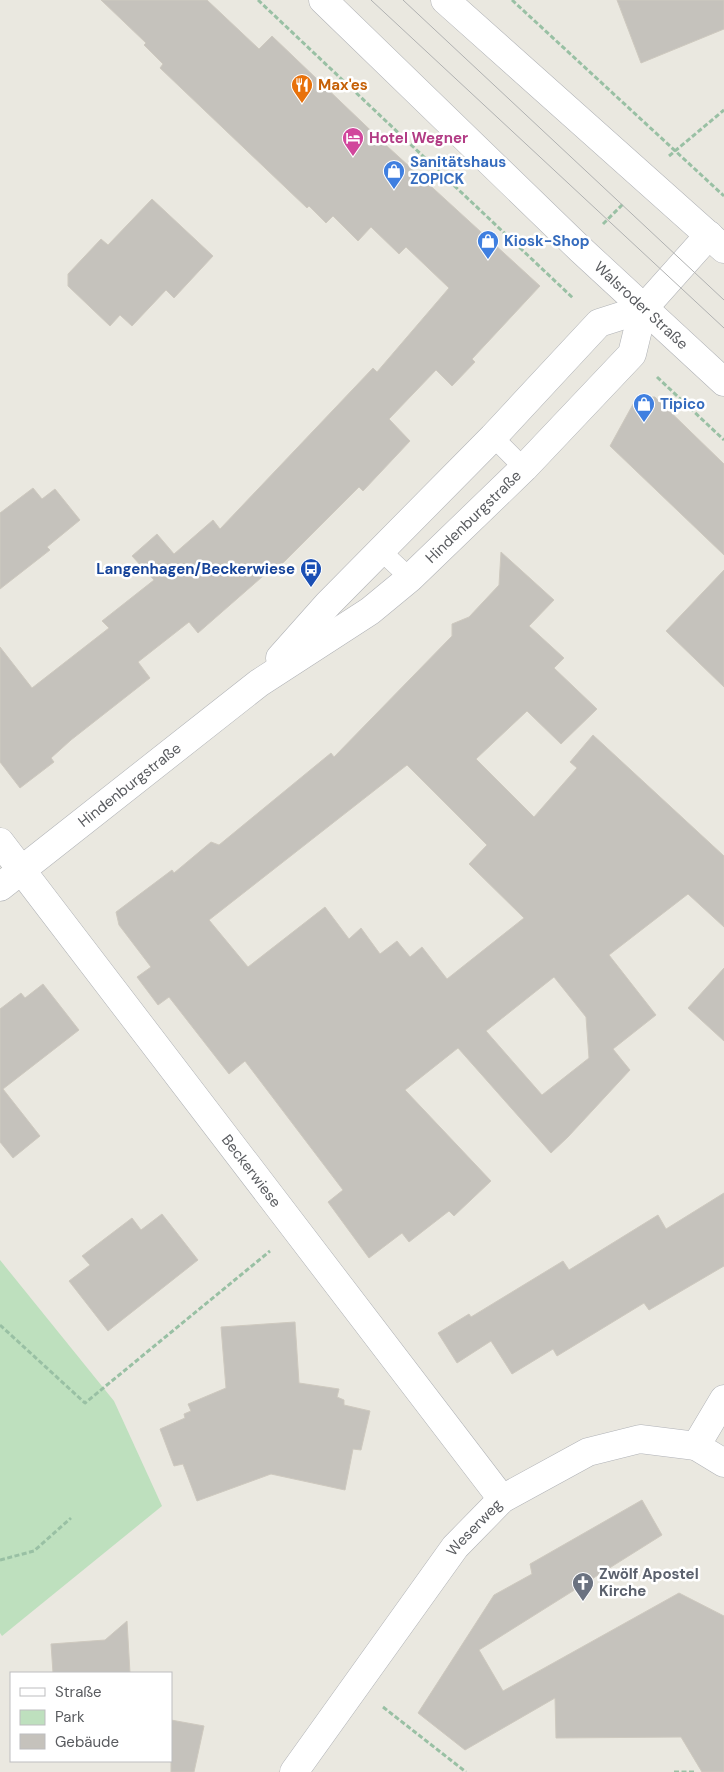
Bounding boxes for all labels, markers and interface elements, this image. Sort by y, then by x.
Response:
restaurant icon: Max'es [290,73,314,104]
place label: Max'es [318,75,368,95]
hotel icon: Hotel Wegner [341,126,365,157]
place label: Hotel Wegner [369,128,468,148]
place label: Sanitätshaus ZOPICK [410,152,506,189]
shop icon: Sanitätshaus ZOPICK [382,159,406,190]
shop icon: Kiosk-Shop [476,229,500,260]
place label: Kiosk-Shop [504,231,590,251]
street label: Walsroder Straße [590,257,692,354]
shop icon: Tipico [632,392,656,423]
place label: Tipico [660,394,705,414]
street label: Hindenburgstraße [421,466,526,568]
bus stop icon: Langenhagen/Beckerwiese [299,557,323,588]
place label: Langenhagen/Beckerwiese [96,559,295,579]
street label: Hindenburgstraße [74,738,185,832]
street label: Beckerwiese [217,1130,286,1212]
street label: Weserweg [442,1495,506,1560]
place label: Zwölf Apostel Kirche [599,1564,699,1601]
church icon: Zwölf Apostel Kirche [571,1571,595,1602]
legend [10,1672,172,1762]
text: Straße [55,1682,102,1702]
text: Park [55,1707,85,1727]
text: Gebäude [55,1732,119,1752]

